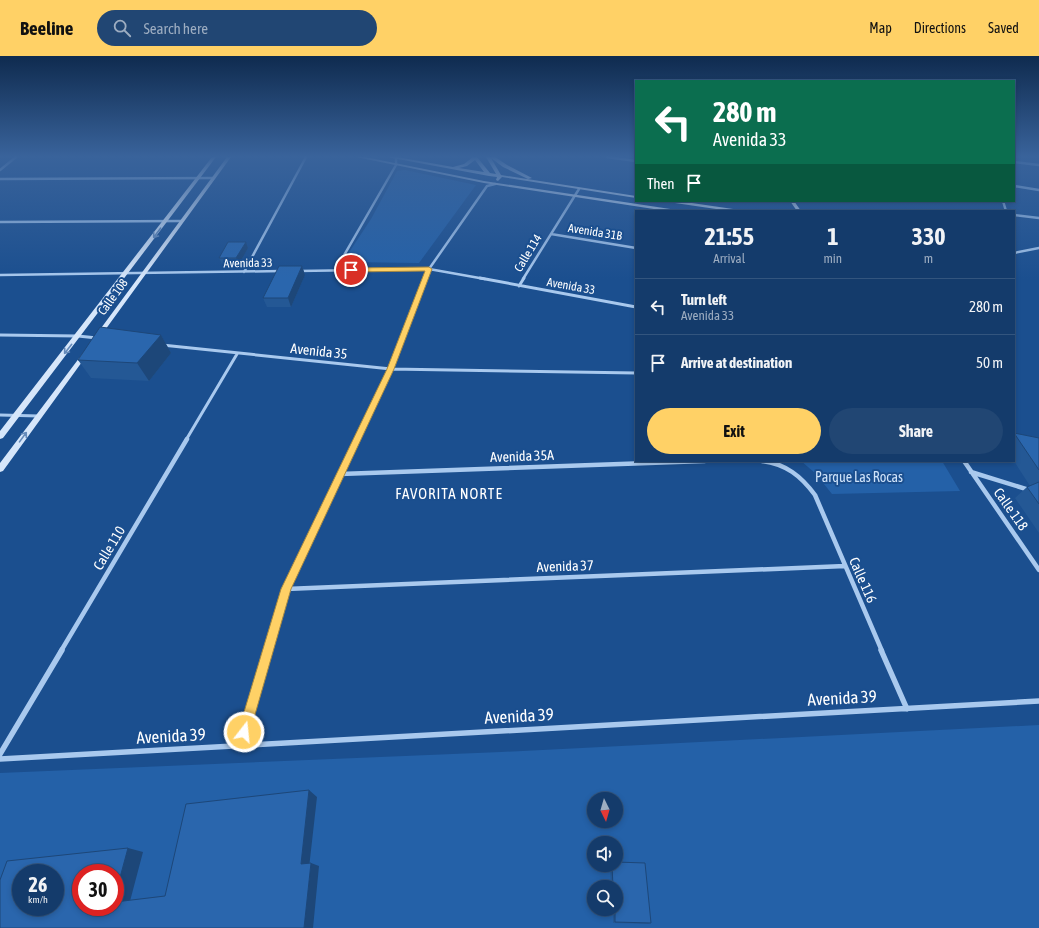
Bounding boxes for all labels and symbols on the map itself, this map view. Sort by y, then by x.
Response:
street label: Avenida 31B [567,221,623,243]
one-way arrow [152,227,161,238]
street label: Calle 114 [511,231,545,274]
pin [334,253,368,287]
street label: Avenida 33 [223,256,273,270]
street label: Avenida 33 [546,275,596,297]
street label: Calle 108 [95,276,131,318]
street label: Avenida 35 [290,340,348,362]
one-way arrow [63,343,72,354]
one-way arrow [19,432,27,443]
street label: Avenida 35A [490,447,554,465]
park label: Parque Las Rocas [815,469,903,485]
district label: FAVORITA NORTE [395,485,503,502]
street label: Calle 118 [991,485,1032,534]
street label: Calle 110 [90,523,128,573]
street label: Calle 116 [846,555,880,606]
street label: Avenida 37 [536,557,594,575]
street label: Avenida 39 [807,686,877,710]
street label: Avenida 39 [484,704,554,728]
position arrow [223,711,265,753]
street label: Avenida 39 [136,724,206,748]
north arrow [587,792,623,828]
speed limit sign: 30 [72,864,124,916]

